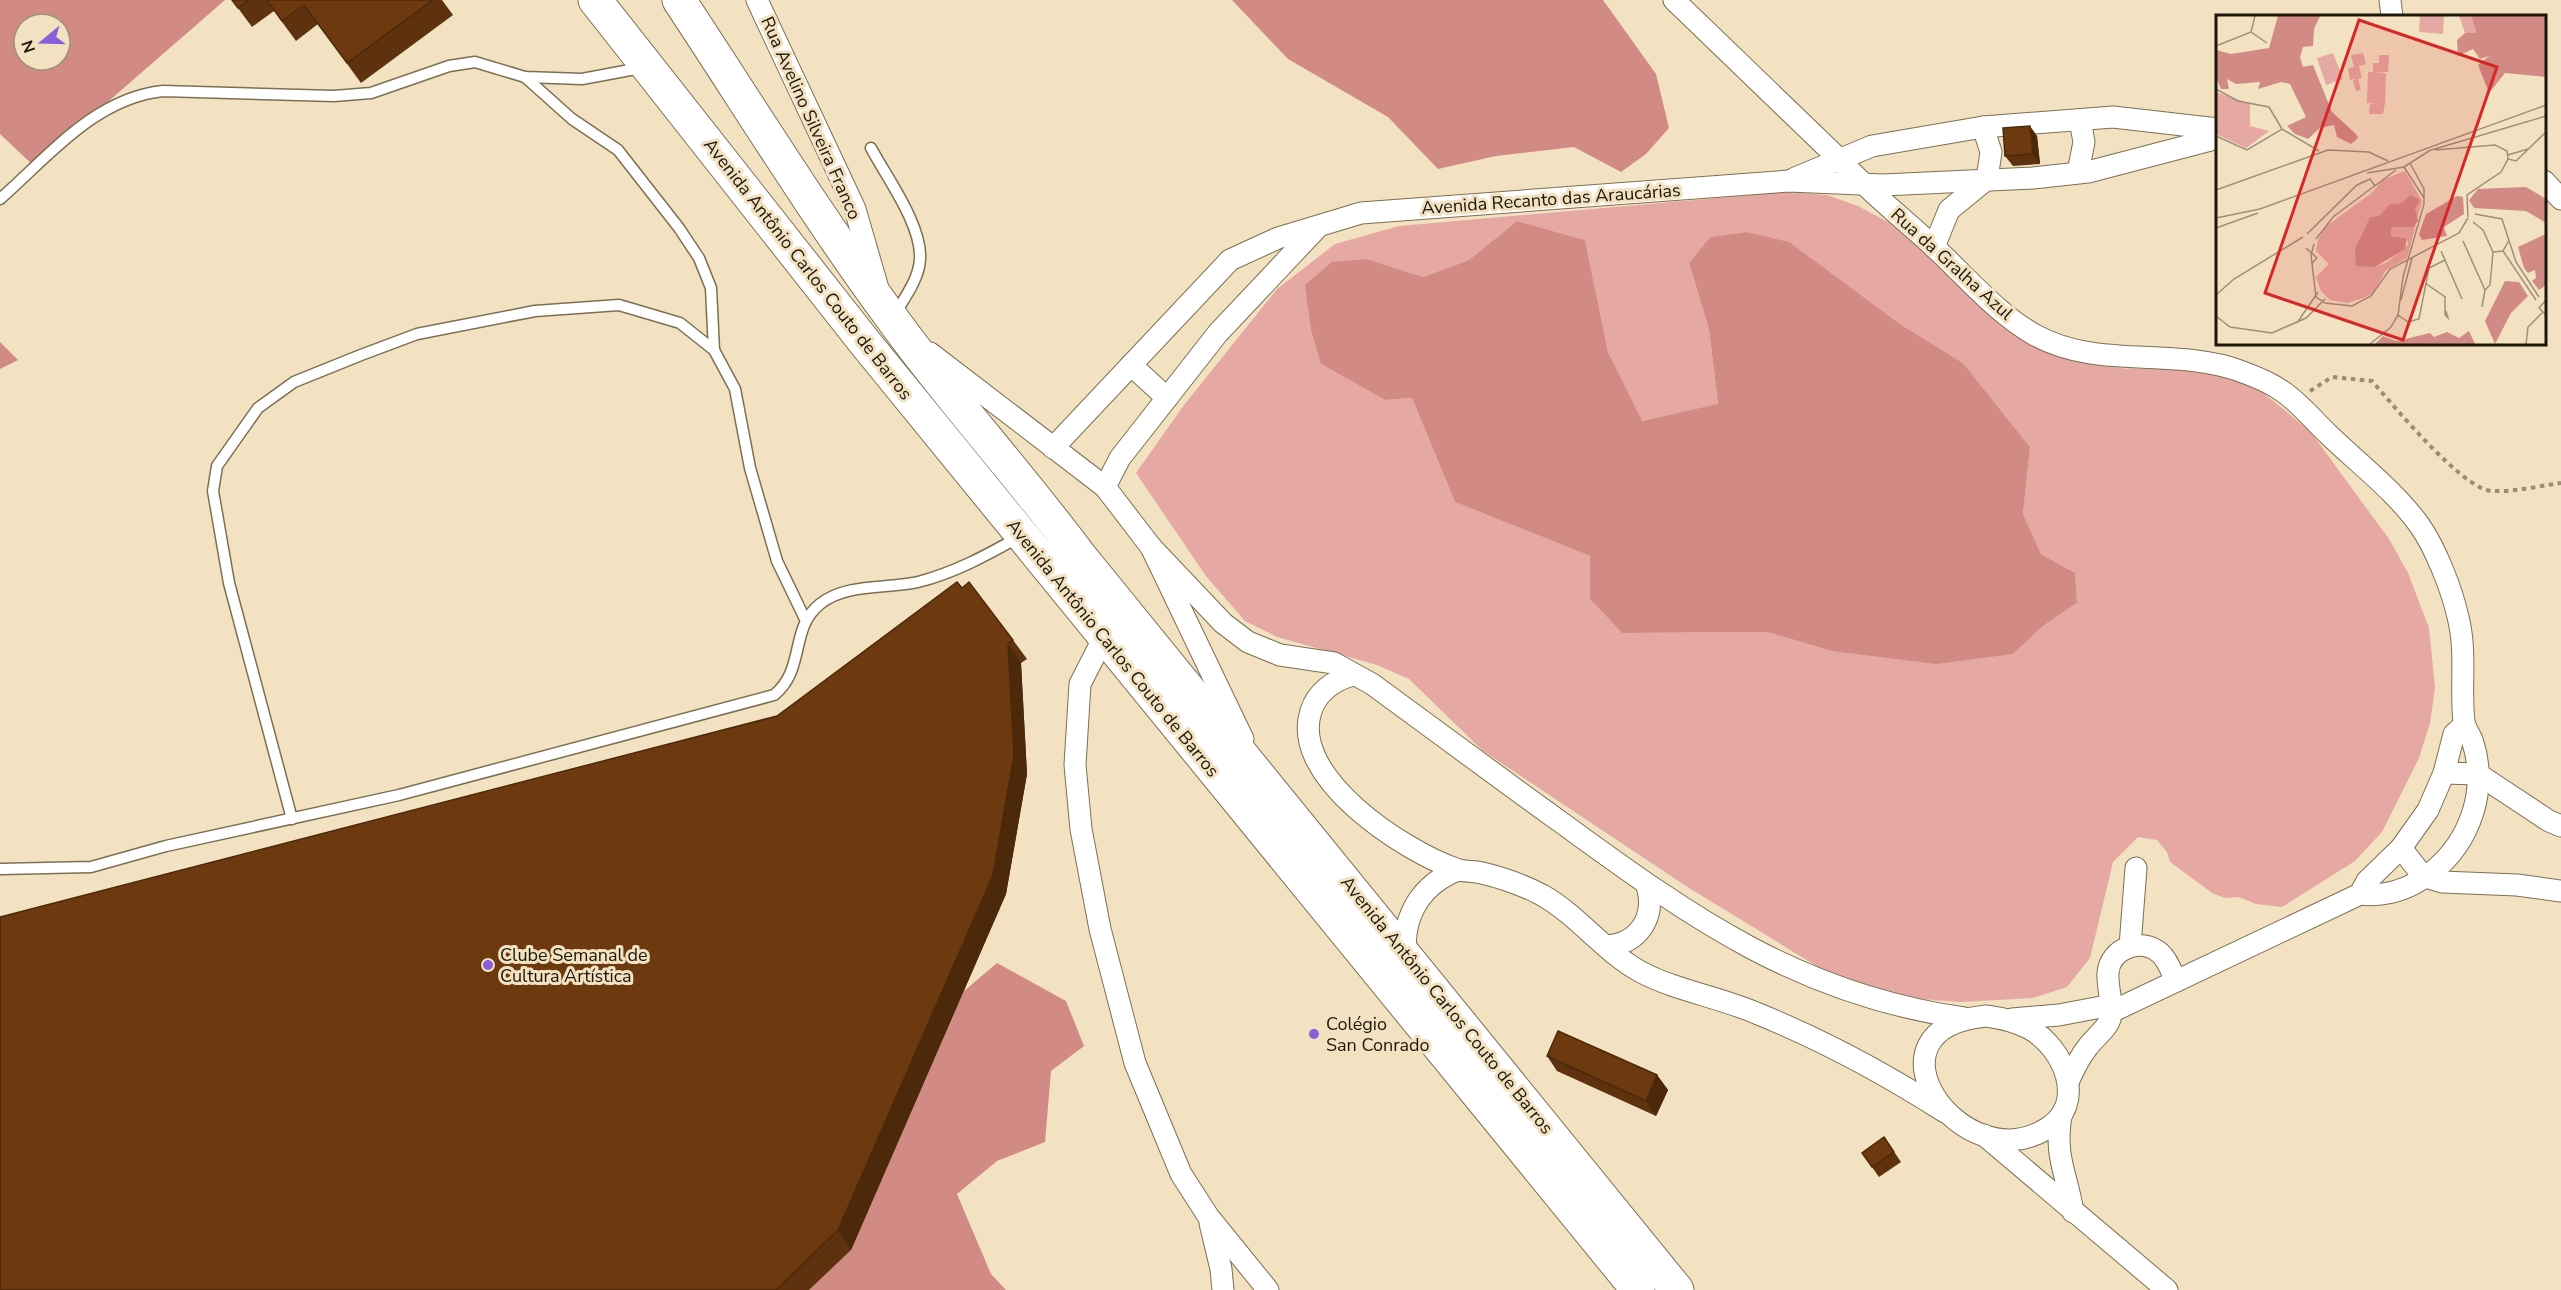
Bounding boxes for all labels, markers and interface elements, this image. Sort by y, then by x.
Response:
north arrow [12,12,72,72]
street label: Rua Avelino Silveira Franco [755,13,867,223]
inset map [2216,15,2546,345]
text: N [16,37,41,56]
street label: Avenida Antônio Carlos Couto de Barros [698,133,918,405]
street label: Avenida Recanto das Araucárias [1421,178,1681,220]
street label: Rua da Gralha Azul [1886,203,2019,326]
street label: Avenida Antônio Carlos Couto de Barros [1001,514,1225,782]
street label: Avenida Antônio Carlos Couto de Barros [1335,871,1559,1139]
place label: Clube Semanal de Cultura Artística [500,943,648,988]
marker: Clube Semanal de Cultura Artística [481,958,495,972]
place label: Colégio San Conrado [1326,1012,1430,1057]
marker: Colégio San Conrado [1307,1027,1321,1041]

